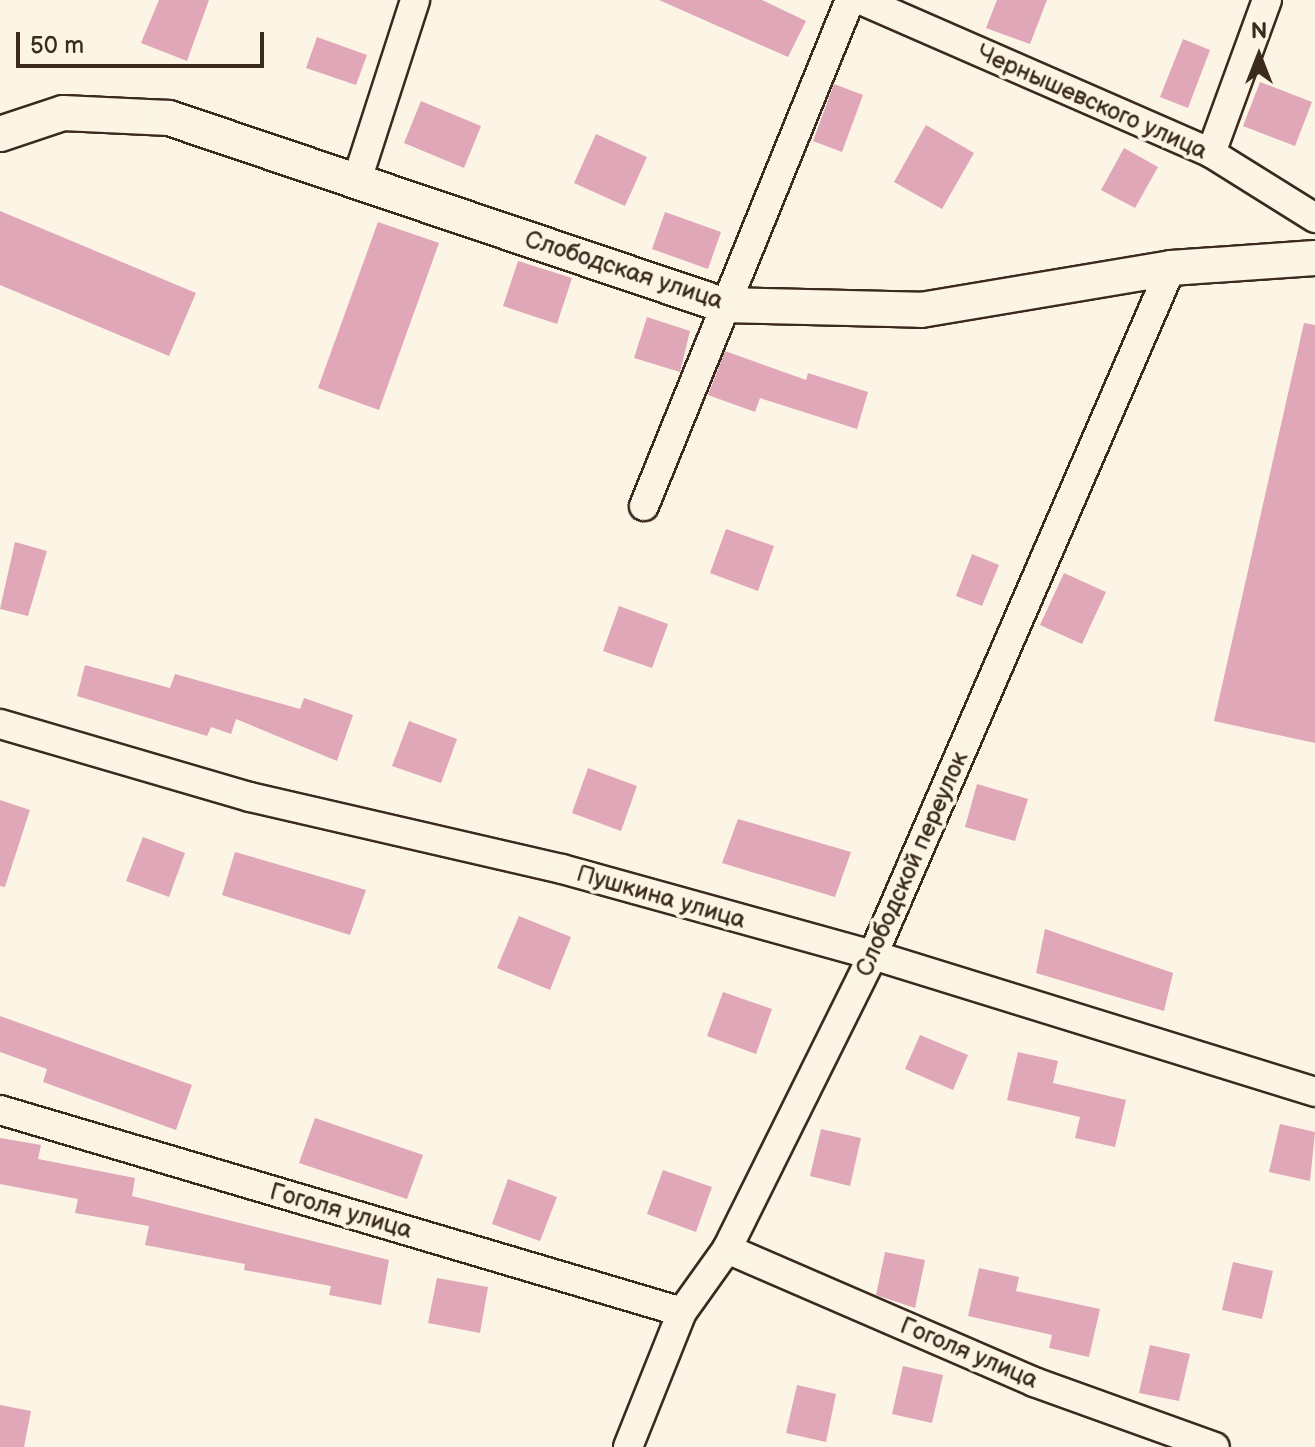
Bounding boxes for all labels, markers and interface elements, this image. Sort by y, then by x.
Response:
scale bar [20,16,268,66]
north arrow [1219,16,1299,96]
text: N [1251,18,1267,45]
text: 50 m [30,31,84,60]
street label: Чернышевского улица [972,38,1212,166]
street label: Слободская улица [521,224,727,316]
street label: Слободской переулок [849,747,975,981]
street label: Пушкина улица [573,859,749,935]
street label: Гоголя улица [267,1177,415,1245]
street label: Гоголя улица [896,1311,1042,1395]

